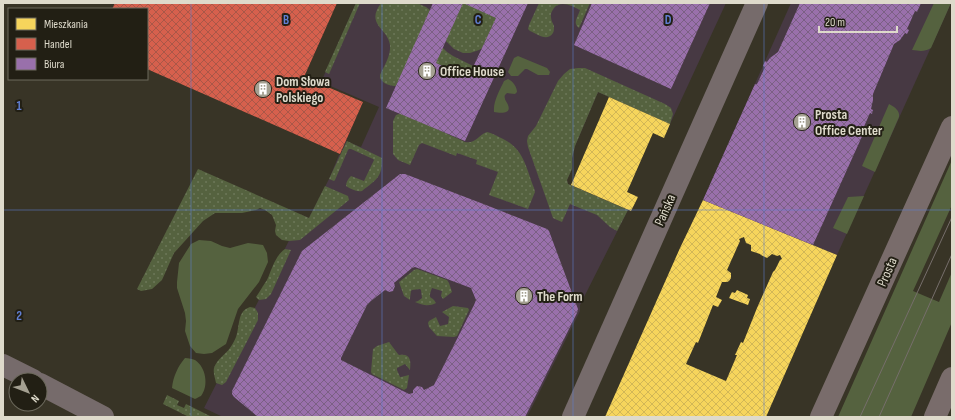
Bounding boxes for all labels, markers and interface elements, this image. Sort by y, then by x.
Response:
legend [8,8,148,80]
scale bar [819,8,897,34]
text: B [283,12,289,28]
text: C [475,12,482,28]
text: D [665,12,672,28]
text: 20 m [825,15,845,30]
text: Mieszkania [44,17,88,32]
text: Handel [44,37,72,52]
text: Biura [44,57,65,72]
building icon: Office House [417,61,437,81]
place label: Office House [440,63,504,80]
place label: Dom Słowa Polskiego [276,73,330,106]
building icon: Dom Słowa Polskiego [253,79,273,99]
text: 1 [16,98,22,114]
place label: Prosta Office Center [815,106,883,139]
building icon: Prosta Office Center [792,112,812,132]
street label: Pańska [651,192,679,228]
street label: Prosta [873,255,901,289]
building icon: The Form [514,286,534,306]
place label: The Form [537,288,583,305]
text: 2 [16,308,22,324]
north arrow [8,372,48,412]
text: N [28,392,42,405]

